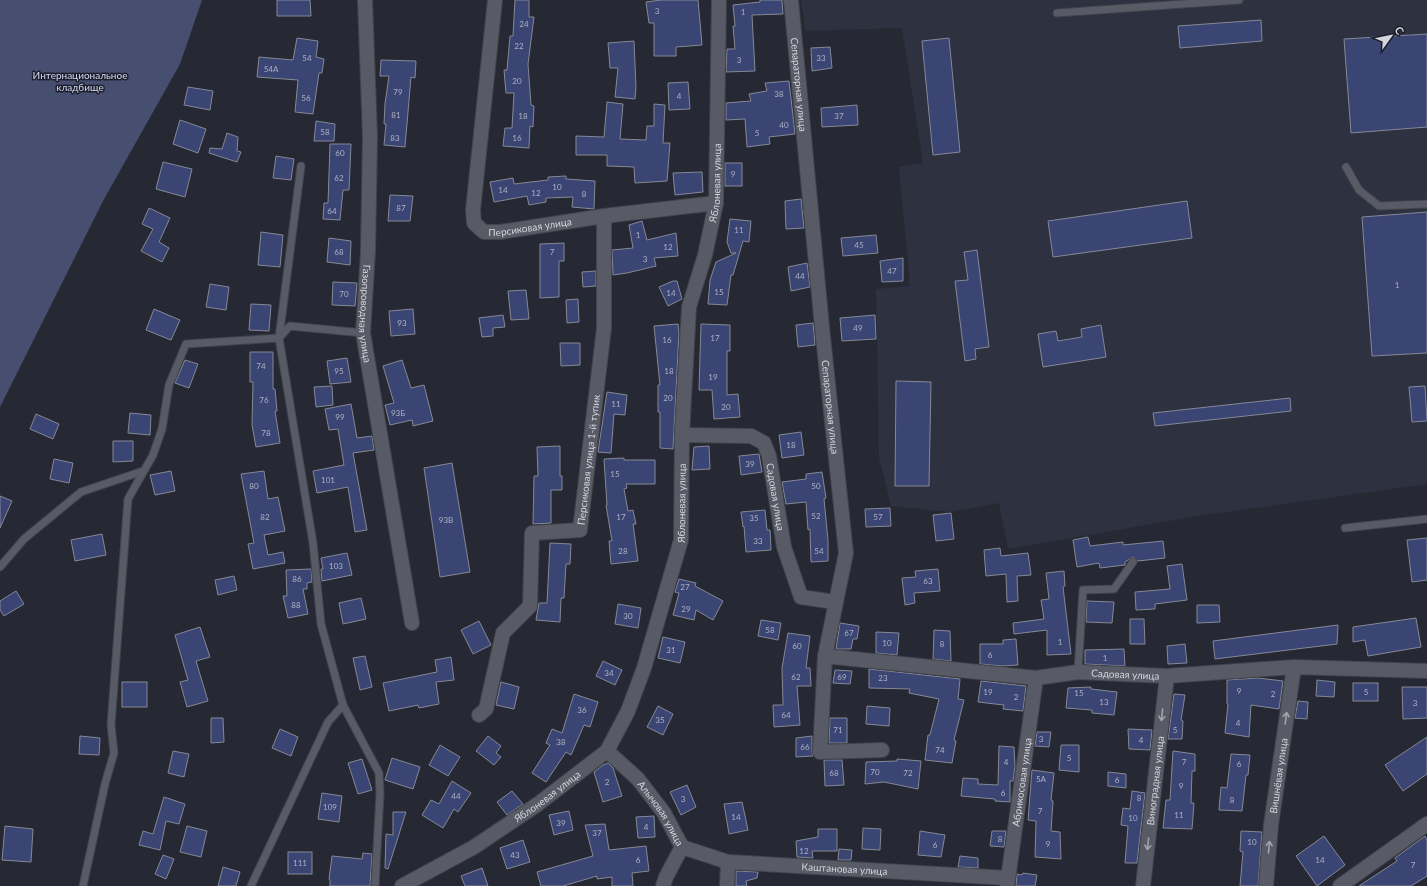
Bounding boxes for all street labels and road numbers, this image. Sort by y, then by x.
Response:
street label: Сепараторная улица [789,37,809,132]
street label: Яблоневая улица [706,143,723,225]
street label: Персиковая улица [488,215,572,238]
street label: Газопроводная улица [357,264,374,363]
street label: Сепараторная улица [820,359,841,455]
street label: Персиковая улица 1-й тупик [575,393,602,526]
street label: Садовая улица [764,462,787,531]
street label: Яблоневая улица [675,463,688,544]
street label: Садовая улица [1091,667,1160,682]
street label: Виноградная улица [1144,735,1166,826]
street label: Абрикосовая улица [1009,737,1034,827]
street label: Вишнёвая улица [1267,737,1290,814]
street label: Яблоневая улица [511,768,583,825]
street label: Алычовая улица [635,778,686,848]
street label: Каштановая улица [801,860,888,877]

